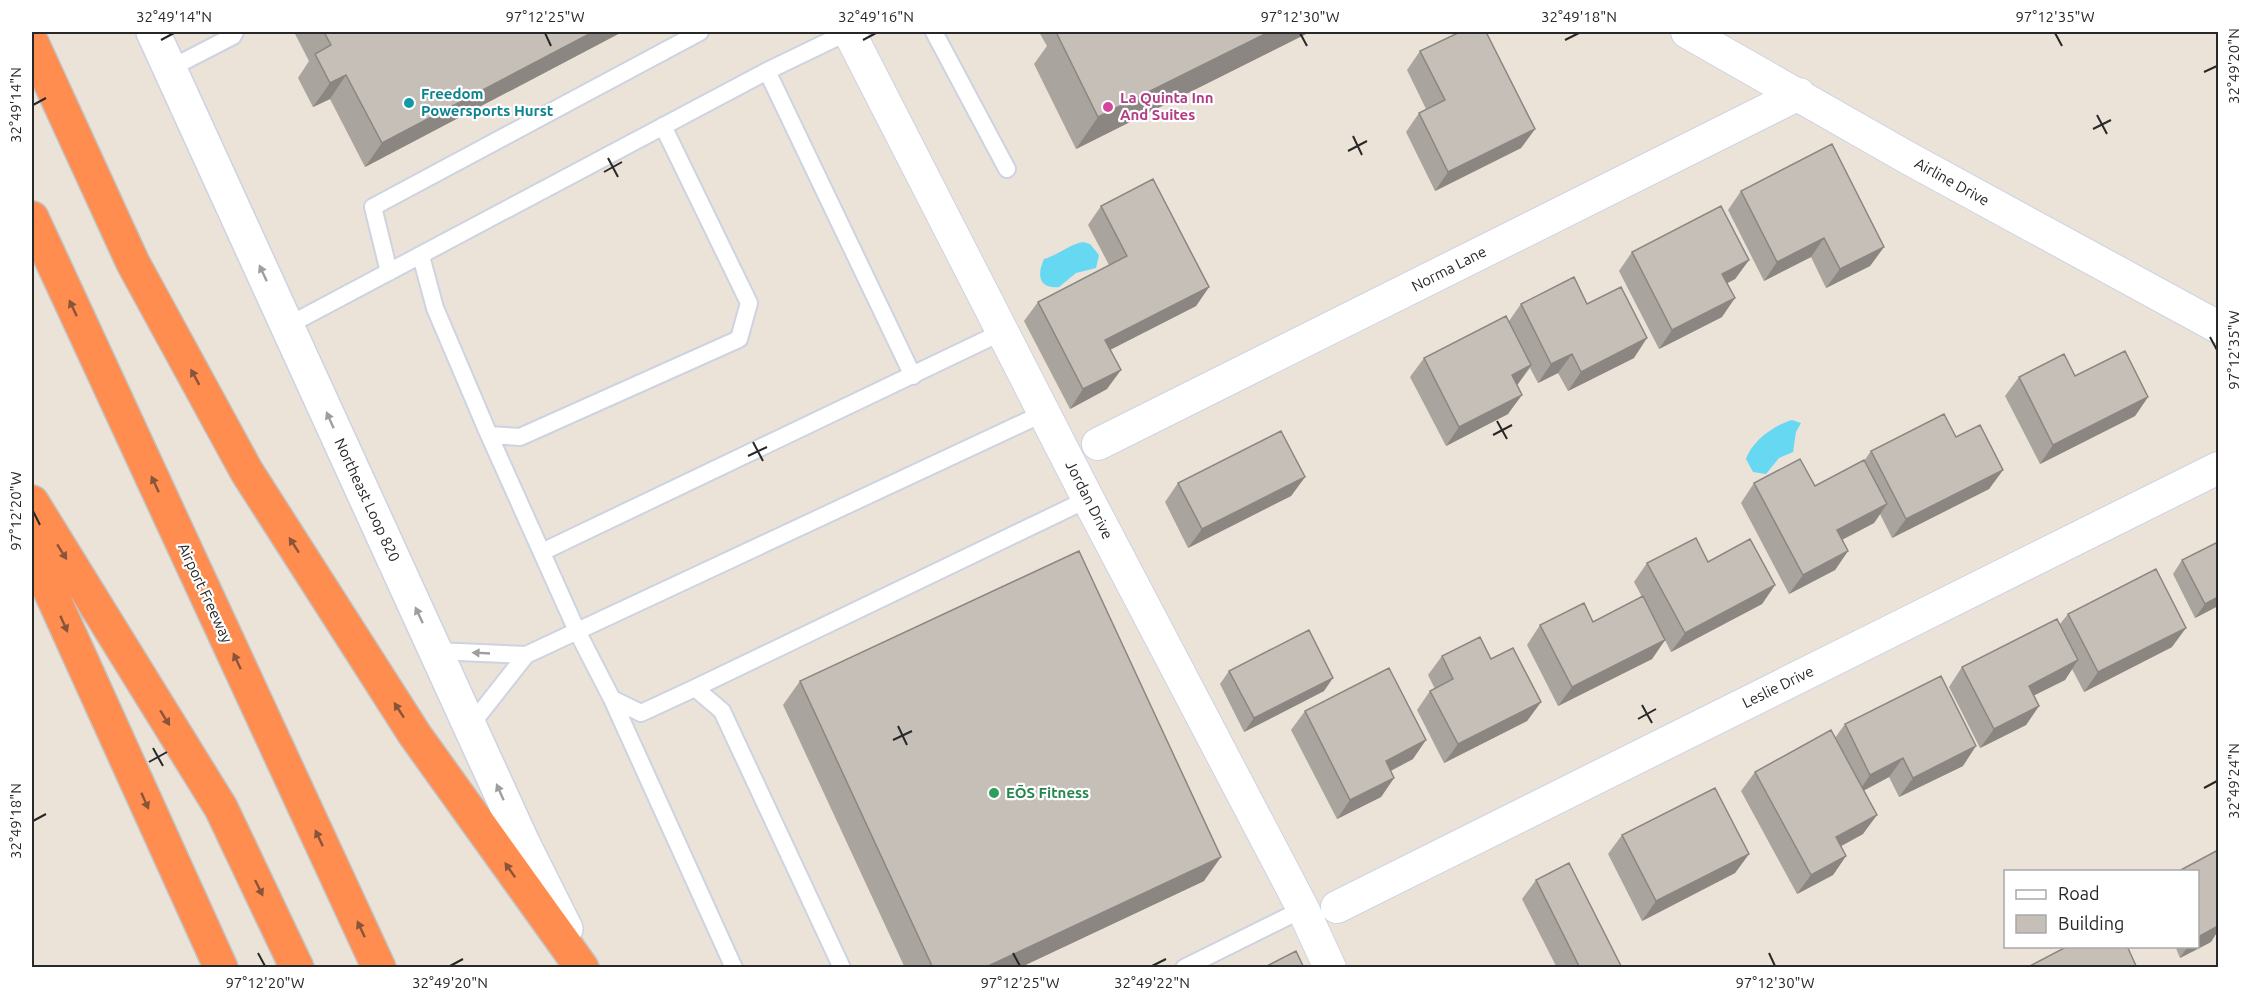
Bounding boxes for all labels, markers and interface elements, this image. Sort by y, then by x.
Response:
text: 32°49'14"N [136,8,212,25]
text: 97°12'25"W [505,8,585,25]
text: 32°49'16"N [838,8,914,25]
text: 97°12'30"W [1260,8,1340,25]
text: 32°49'18"N [1541,8,1617,25]
text: 97°12'35"W [2015,8,2095,25]
text: 32°49'20"N [2225,28,2242,104]
text: 32°49'14"N [7,67,24,143]
place label: Freedom Powersports Hurst [421,85,554,119]
place label: La Quinta Inn And Suites [1120,89,1214,123]
marker: Freedom Powersports Hurst [402,96,416,110]
marker: La Quinta Inn And Suites [1101,100,1115,114]
street label: Airline Drive [1912,154,1992,209]
street label: Norma Lane [1409,242,1489,295]
one-way arrow [258,263,268,281]
one-way arrow [68,299,77,316]
text: 97°12'35"W [2225,310,2242,390]
one-way arrow [190,368,200,385]
one-way arrow [326,412,335,429]
street label: Northeast Loop 820 [331,435,404,564]
street label: Jordan Drive [1062,458,1116,542]
text: 97°12'20"W [7,471,24,551]
one-way arrow [150,476,159,493]
one-way arrow [288,537,299,553]
street label: Airport Freeway [175,540,236,645]
one-way arrow [57,544,68,560]
one-way arrow [415,607,424,624]
one-way arrow [60,615,69,632]
one-way arrow [471,649,490,658]
one-way arrow [232,653,241,670]
street label: Leslie Drive [1739,662,1816,711]
one-way arrow [393,702,404,718]
one-way arrow [159,710,170,726]
text: 32°49'24"N [2225,743,2242,819]
text: 32°49'18"N [7,783,24,859]
one-way arrow [495,783,505,801]
place label: EŌS Fitness [1006,784,1089,801]
marker: EŌS Fitness [987,786,1001,800]
one-way arrow [140,793,150,811]
one-way arrow [314,830,323,847]
one-way arrow [504,862,516,878]
legend [2004,870,2199,948]
one-way arrow [255,879,264,896]
text: Road [2058,883,2100,903]
text: Building [2058,913,2124,933]
one-way arrow [357,921,366,938]
text: 97°12'20"W [225,974,305,991]
text: 32°49'20"N [412,974,488,991]
text: 97°12'25"W [980,974,1060,991]
text: 32°49'22"N [1114,974,1190,991]
text: 97°12'30"W [1735,974,1815,991]

